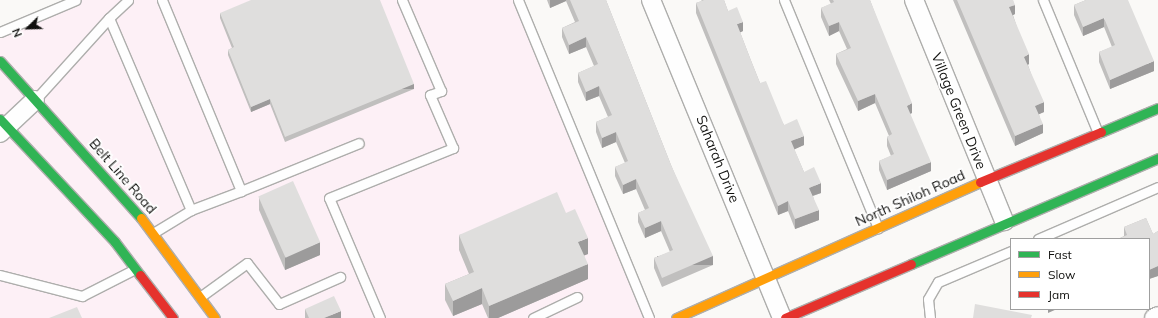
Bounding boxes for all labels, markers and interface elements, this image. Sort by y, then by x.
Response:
north arrow [8,8,48,48]
text: N [9,26,25,39]
street label: Village Green Drive [928,50,990,172]
street label: Saharah Drive [693,113,743,205]
street label: Belt Line Road [86,135,160,217]
street label: North Shiloh Road [852,166,968,230]
legend [1010,238,1150,310]
text: Fast [1048,247,1072,262]
text: Slow [1048,267,1076,282]
text: Jam [1048,287,1070,302]

